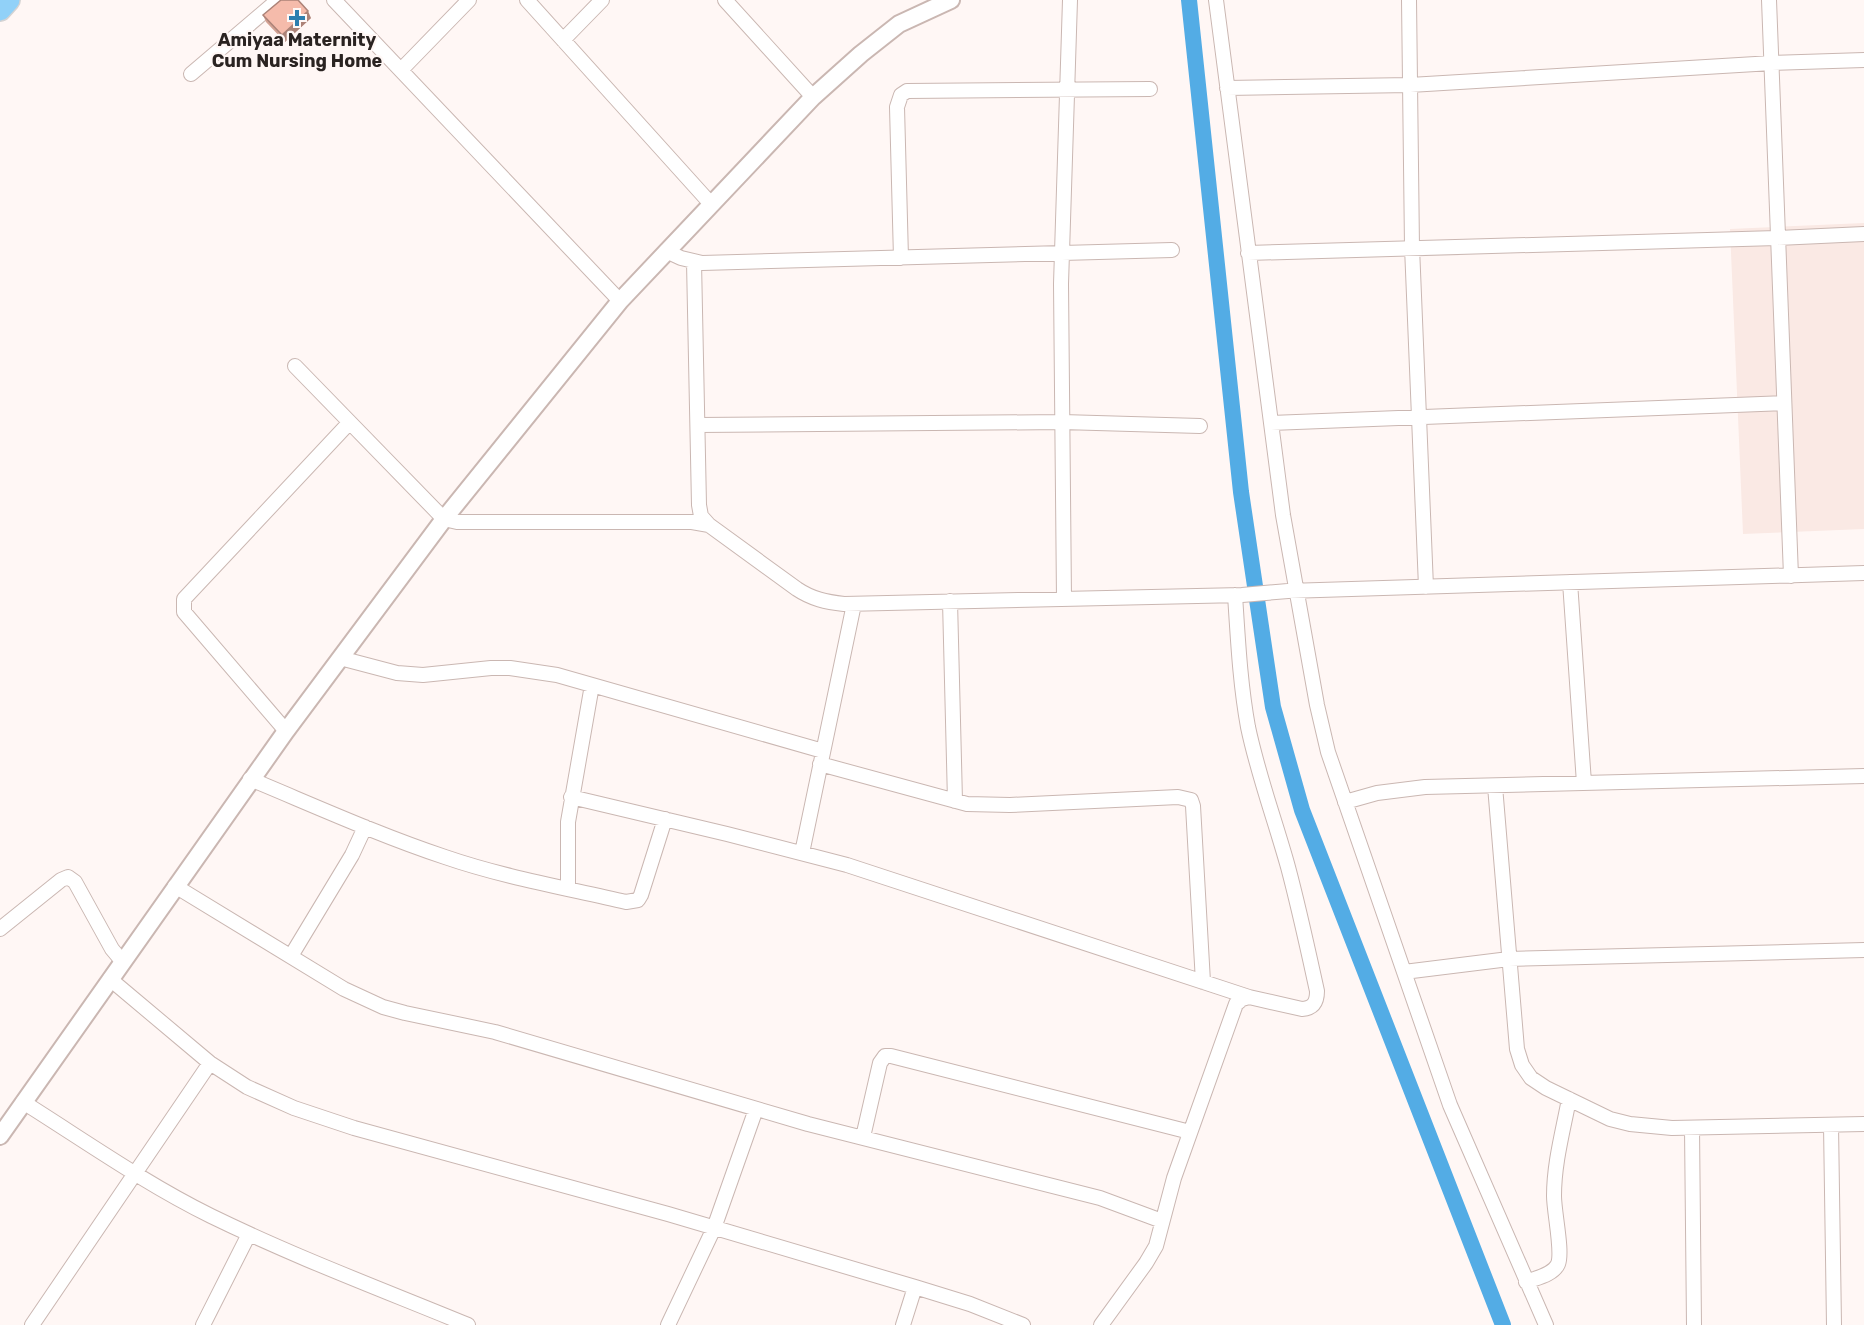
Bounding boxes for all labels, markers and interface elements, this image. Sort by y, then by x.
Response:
marker: Amiyaa Maternity Cum Nursing Home [288,9,306,27]
place label: Amiyaa Maternity Cum Nursing Home [212,29,383,72]

